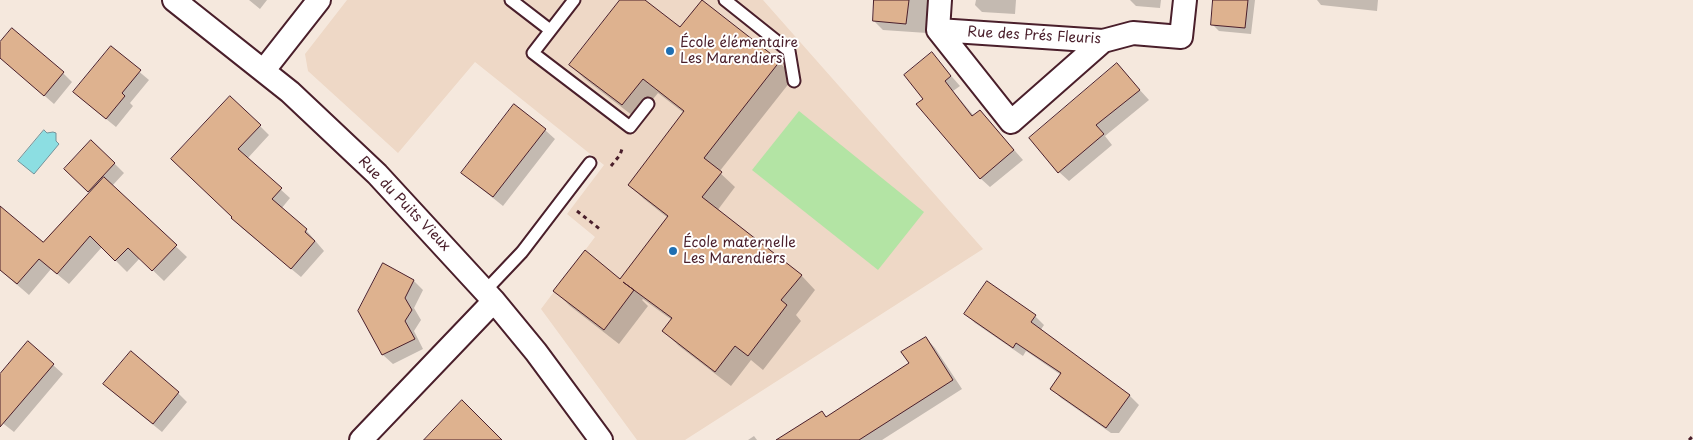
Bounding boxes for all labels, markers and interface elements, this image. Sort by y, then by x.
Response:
street label: Rue des Prés Fleuris [967,24,1101,48]
place label: École élémentaire Les Marendiers [680,35,798,68]
marker: École élémentaire Les Marendiers [664,45,676,57]
street label: Rue du Puits Vieux [355,153,453,255]
place label: École maternelle Les Marendiers [683,235,796,268]
marker: École maternelle Les Marendiers [667,245,679,257]

